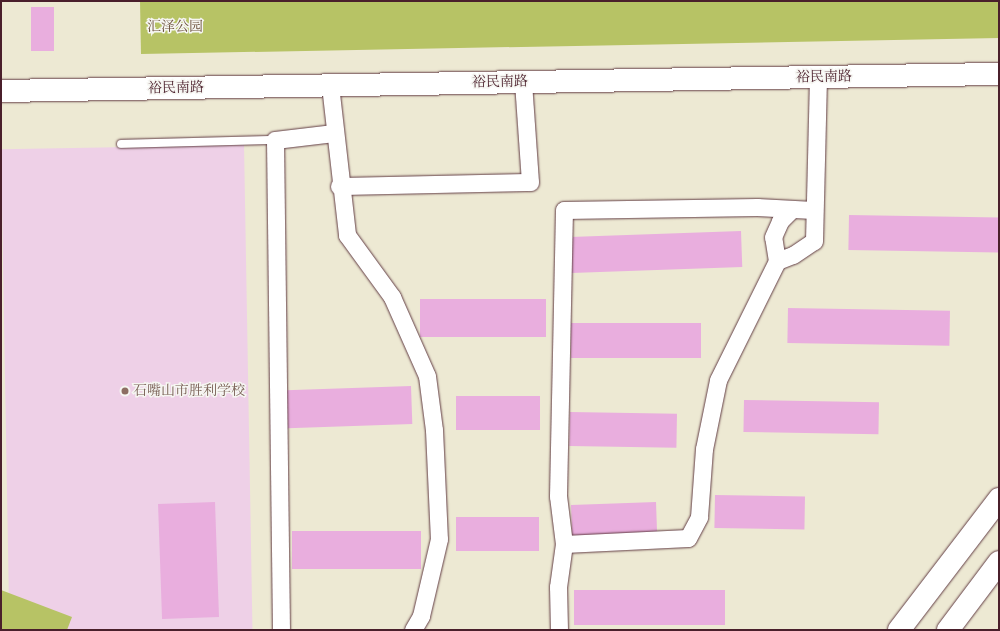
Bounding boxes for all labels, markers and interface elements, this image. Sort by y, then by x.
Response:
park label: 汇泽公园 [147,19,203,35]
street label: 裕民南路 [796,68,852,86]
street label: 裕民南路 [472,73,528,91]
street label: 裕民南路 [148,79,204,97]
place label: 石嘴山市胜利学校 [133,383,245,399]
marker: 石嘴山市胜利学校 [120,386,130,396]

